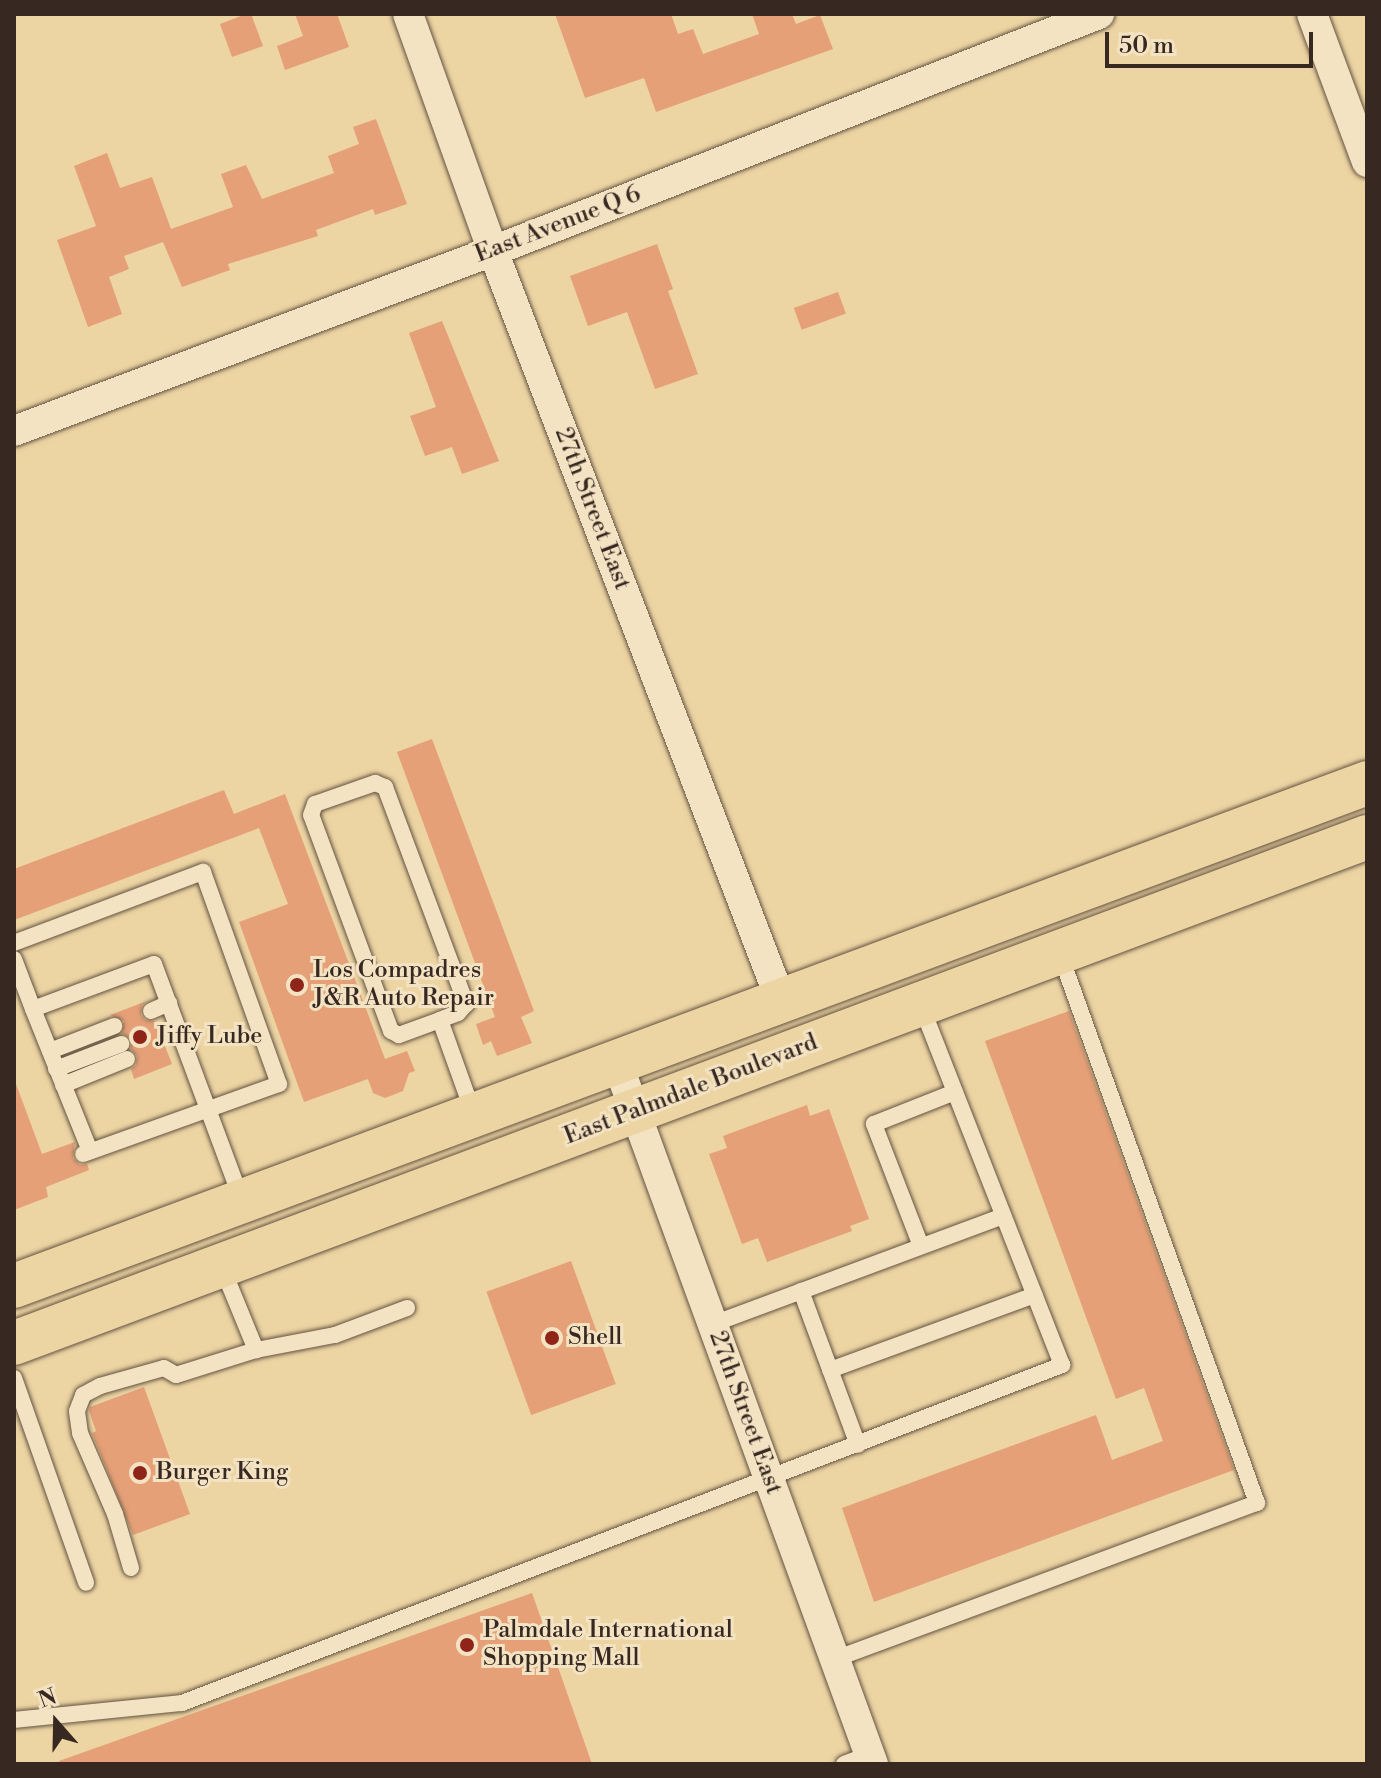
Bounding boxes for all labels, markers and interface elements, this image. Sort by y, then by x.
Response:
scale bar [1109,16,1317,66]
text: 50 m [1119,31,1174,61]
street label: East Avenue Q 6 [471,180,645,270]
street label: 27th Street East [548,424,636,594]
place label: Los Compadres J&R Auto Repair [313,957,494,1013]
marker: Los Compadres J&R Auto Repair [288,976,306,994]
place label: Jiffy Lube [156,1023,262,1051]
marker: Jiffy Lube [131,1028,149,1046]
street label: East Palmdale Boulevard [560,1028,822,1152]
place label: Shell [568,1324,622,1352]
street label: 27th Street East [702,1327,788,1499]
marker: Shell [543,1329,561,1347]
place label: Burger King [156,1459,288,1487]
marker: Burger King [131,1464,149,1482]
place label: Palmdale International Shopping Mall [483,1617,733,1673]
marker: Palmdale International Shopping Mall [458,1636,476,1654]
north arrow [16,1682,96,1762]
text: N [35,1683,60,1715]

